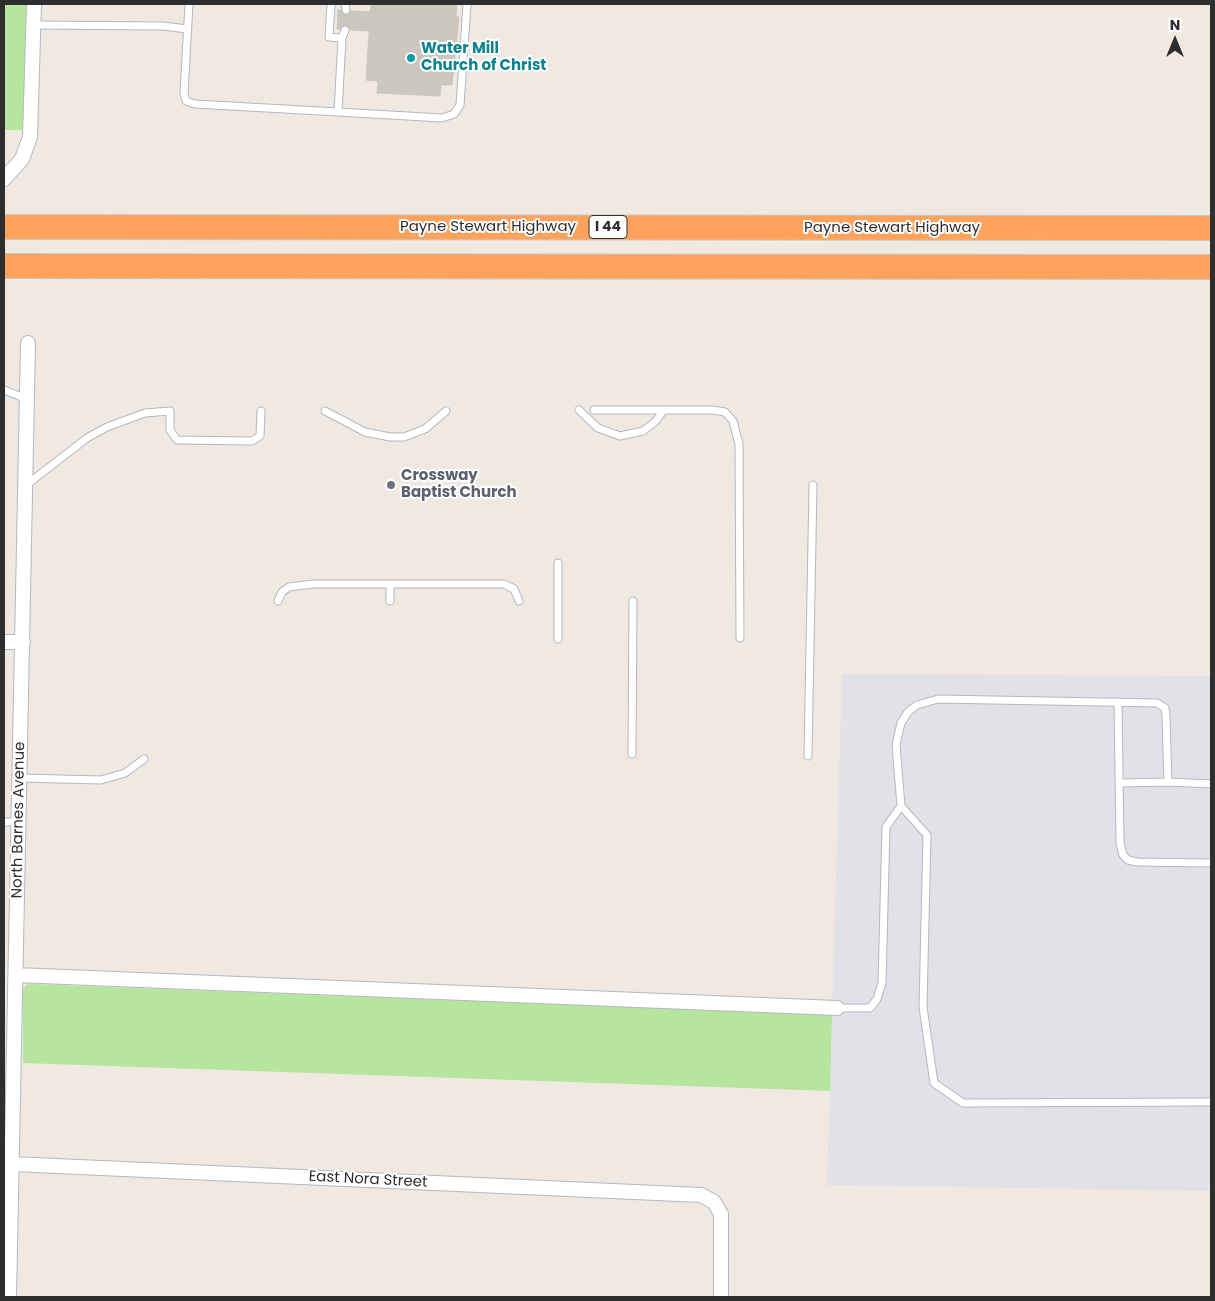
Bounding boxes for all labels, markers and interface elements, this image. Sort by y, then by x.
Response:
north arrow [1150,15,1200,65]
text: N [1170,15,1180,35]
place label: Water Mill Church of Christ [421,40,546,75]
marker: Water Mill Church of Christ [405,52,417,64]
road number: I 44 [589,216,627,238]
street label: Payne Stewart Highway [400,218,576,236]
street label: Payne Stewart Highway [804,219,980,237]
place label: Crossway Baptist Church [401,467,517,502]
marker: Crossway Baptist Church [385,479,397,491]
street label: North Barnes Avenue [9,741,29,899]
street label: East Nora Street [308,1168,428,1192]

